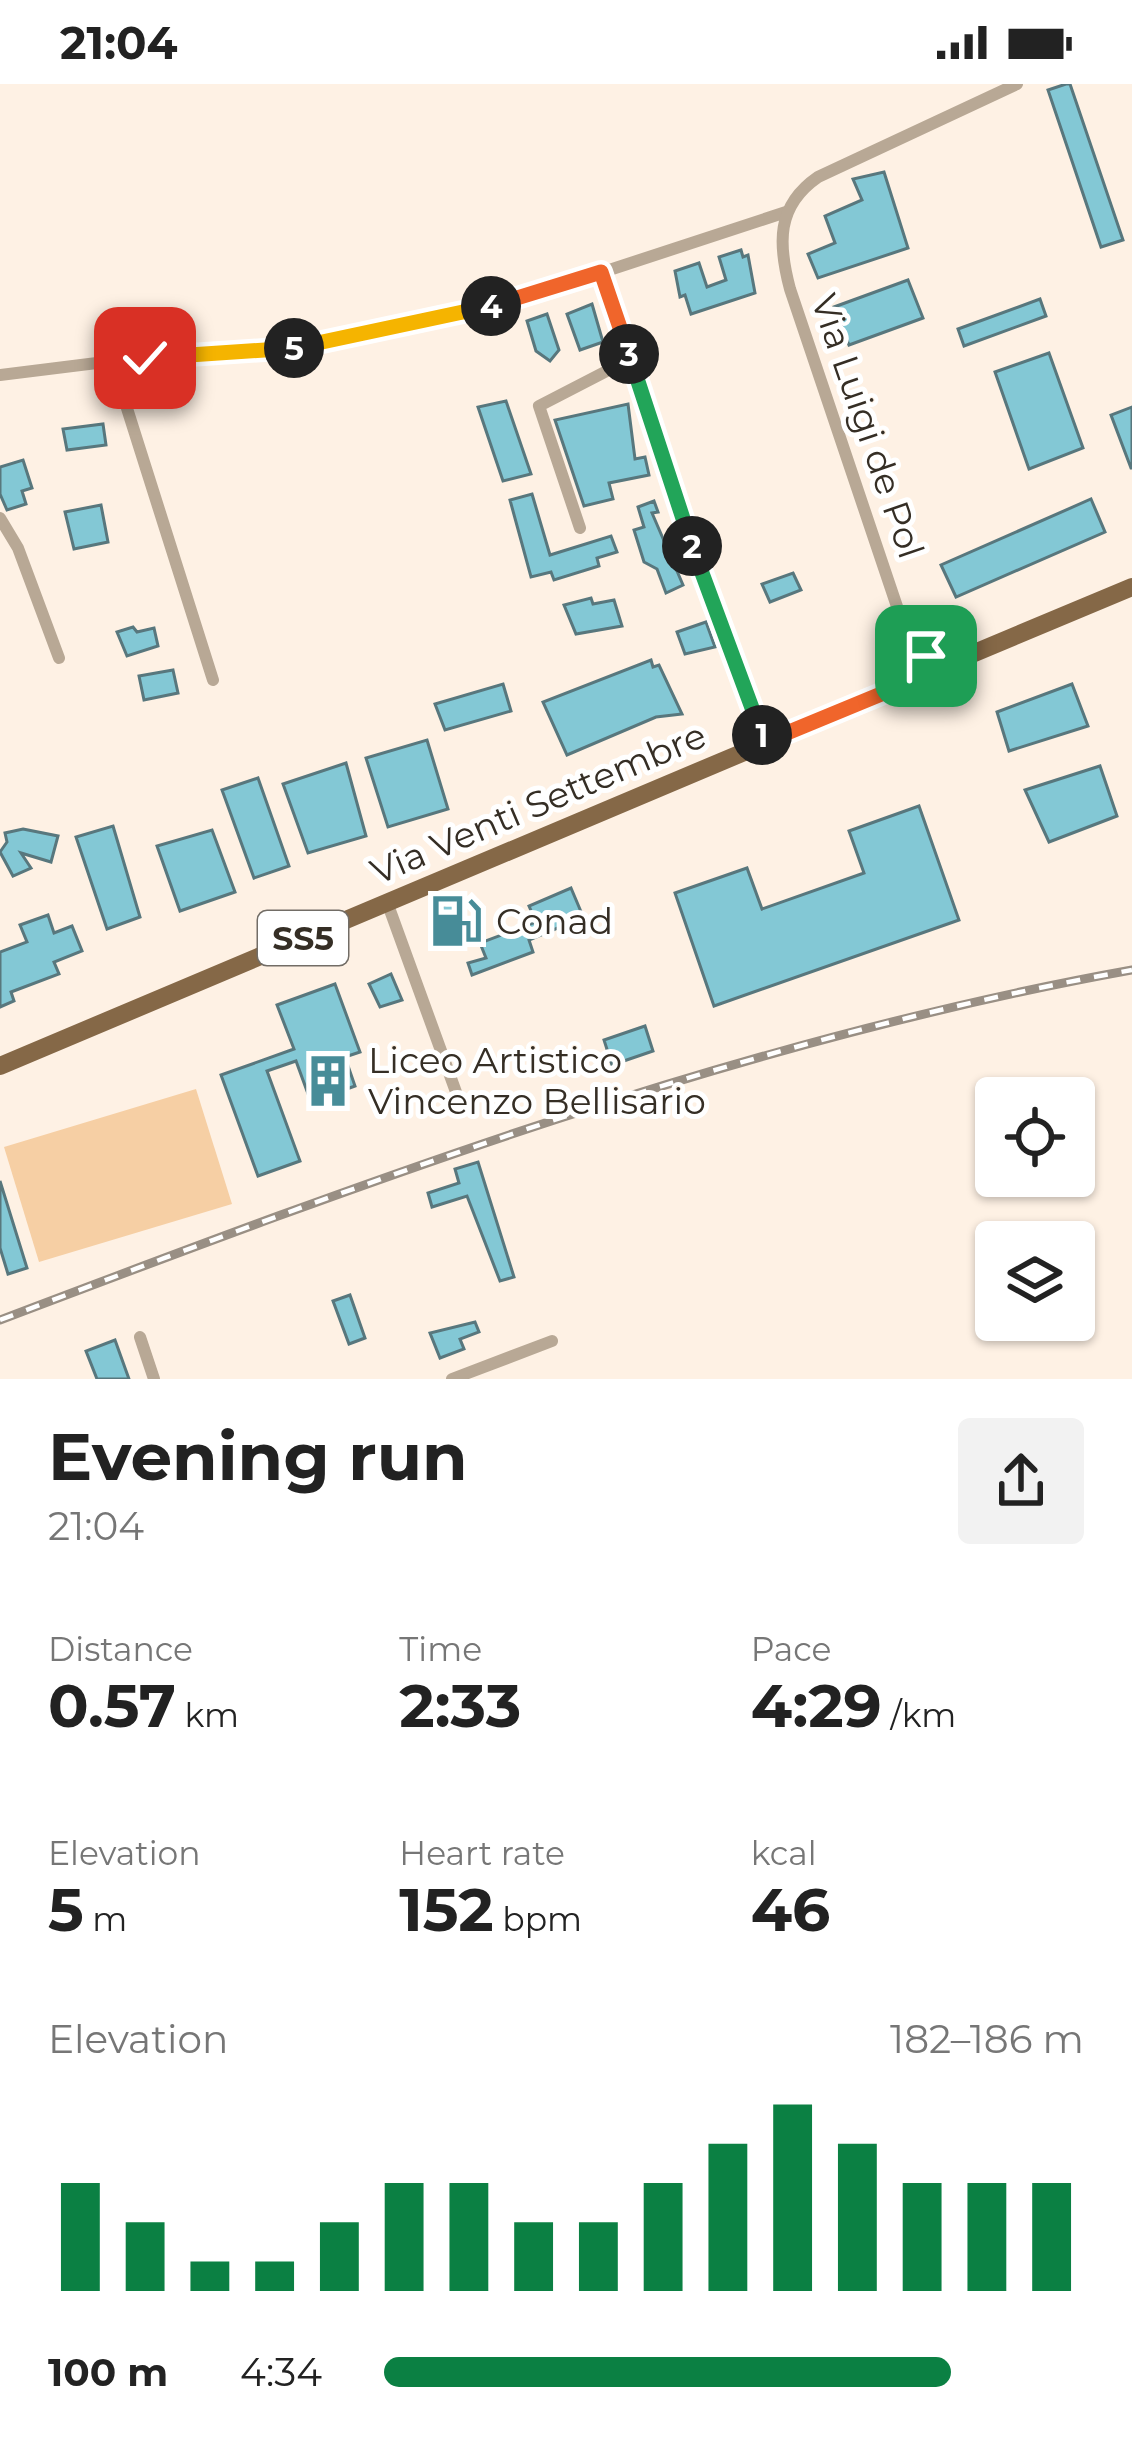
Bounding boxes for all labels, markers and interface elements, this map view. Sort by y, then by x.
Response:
text: 21:04 [60,15,178,70]
pin: 4 [461,276,521,336]
text: 4 [480,286,502,326]
street label: Via Luigi de Pol [802,288,934,564]
pin [94,307,196,409]
pin: 5 [264,318,324,378]
pin: 3 [599,324,659,384]
icon: check [112,325,178,391]
text: 5 [284,328,304,368]
text: 3 [619,334,639,374]
pin: 2 [662,516,722,576]
text: 2 [682,526,702,566]
pin [875,605,977,707]
icon: arrive [893,623,959,689]
pin: 1 [732,705,792,765]
street label: Via Venti Settembre [364,712,712,894]
text: 1 [756,715,768,755]
fuel station icon: Conad [427,892,485,950]
place label: Conad [496,899,613,943]
road number: SS5 [258,911,348,965]
place label: Liceo Artistico Vincenzo Bellisario [368,1038,706,1123]
building icon: Liceo Artistico Vincenzo Bellisario [299,1052,357,1110]
map controls [975,1077,1095,1341]
button: locate [975,1077,1095,1197]
button: layers [975,1221,1095,1341]
text: Evening run [48,1416,468,1497]
button: share [958,1418,1084,1544]
text: 21:04 [48,1502,144,1550]
text: Distance [48,1629,193,1669]
text: Time [399,1629,482,1669]
text: Pace [751,1629,832,1669]
text: 0.57 [48,1669,176,1742]
text: 2:33 [399,1669,521,1742]
text: 4:29 [751,1669,882,1742]
text: km [176,1695,239,1735]
text: /km [882,1695,956,1735]
text: Elevation [48,1833,201,1873]
text: Heart rate [399,1833,565,1873]
text: kcal [751,1833,817,1873]
text: 5 [48,1873,84,1946]
text: 152 [399,1873,494,1946]
text: 46 [751,1873,830,1946]
text: m [84,1899,127,1939]
text: bpm [494,1899,582,1939]
text: Elevation [48,2015,228,2063]
text: 182–186 m [890,2015,1084,2063]
text: 100 m [48,2348,168,2396]
text: 4:34 [240,2348,322,2396]

